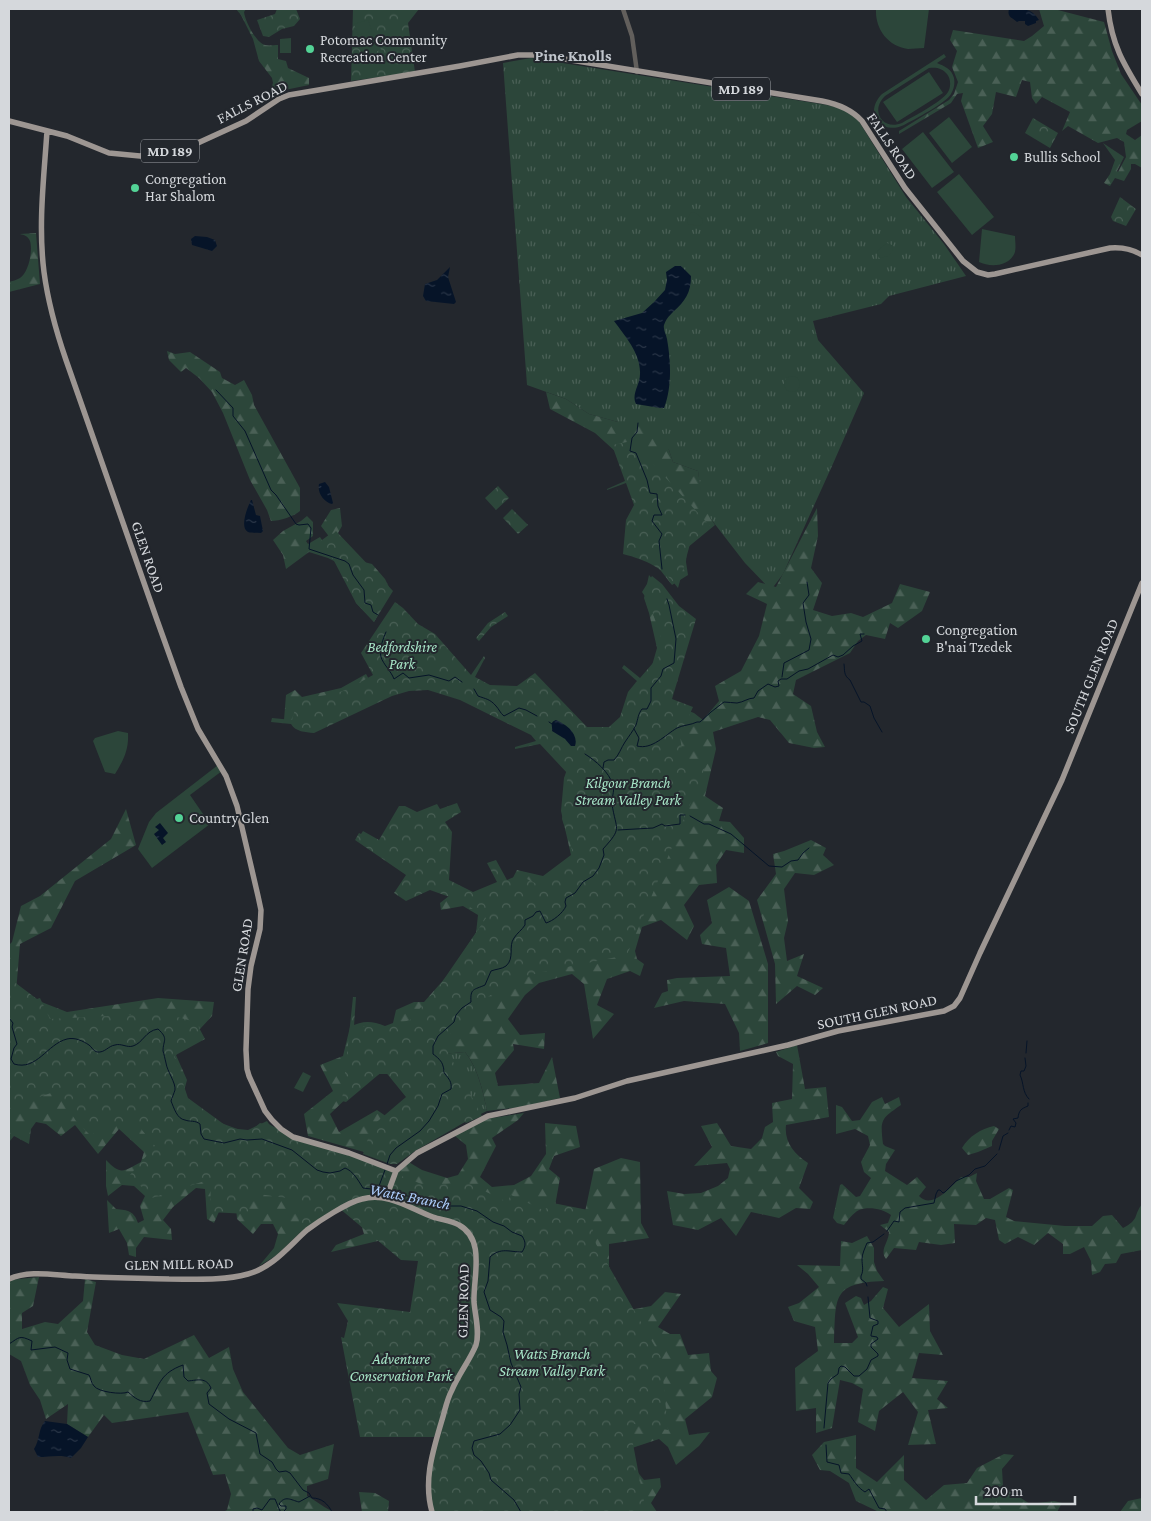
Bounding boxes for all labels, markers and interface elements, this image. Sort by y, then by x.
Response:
place label: Potomac Community Recreation Center [320,32,447,65]
marker: Potomac Community Recreation Center [304,43,316,55]
district label: Pine Knolls [535,47,612,64]
street label: FALLS ROAD [214,77,290,127]
road number: MD 189 [712,78,770,100]
street label: FALLS ROAD [864,110,920,182]
road number: MD 189 [141,140,199,162]
place label: Bullis School [1024,149,1101,165]
marker: Bullis School [1008,151,1020,163]
place label: Congregation Har Shalom [145,171,227,204]
marker: Congregation Har Shalom [129,182,141,194]
street label: GLEN ROAD [128,519,168,595]
street label: SOUTH GLEN ROAD [1061,616,1121,736]
place label: Congregation B'nai Tzedek [936,622,1018,655]
marker: Congregation B'nai Tzedek [920,633,932,645]
park label: Bedfordshire Park [367,639,437,672]
park label: Kilgour Branch Stream Valley Park [575,775,682,809]
place label: Country Glen [189,810,269,827]
marker: Country Glen [173,812,185,824]
street label: GLEN ROAD [228,917,256,993]
street label: SOUTH GLEN ROAD [816,991,938,1033]
water label: Watts Branch [368,1180,452,1213]
street label: GLEN MILL ROAD [124,1255,234,1273]
street label: GLEN ROAD [454,1264,472,1338]
park label: Watts Branch Stream Valley Park [499,1346,606,1380]
park label: Adventure Conservation Park [349,1351,454,1384]
scale bar [976,1474,1075,1506]
text: 200 m [984,1483,1023,1499]

